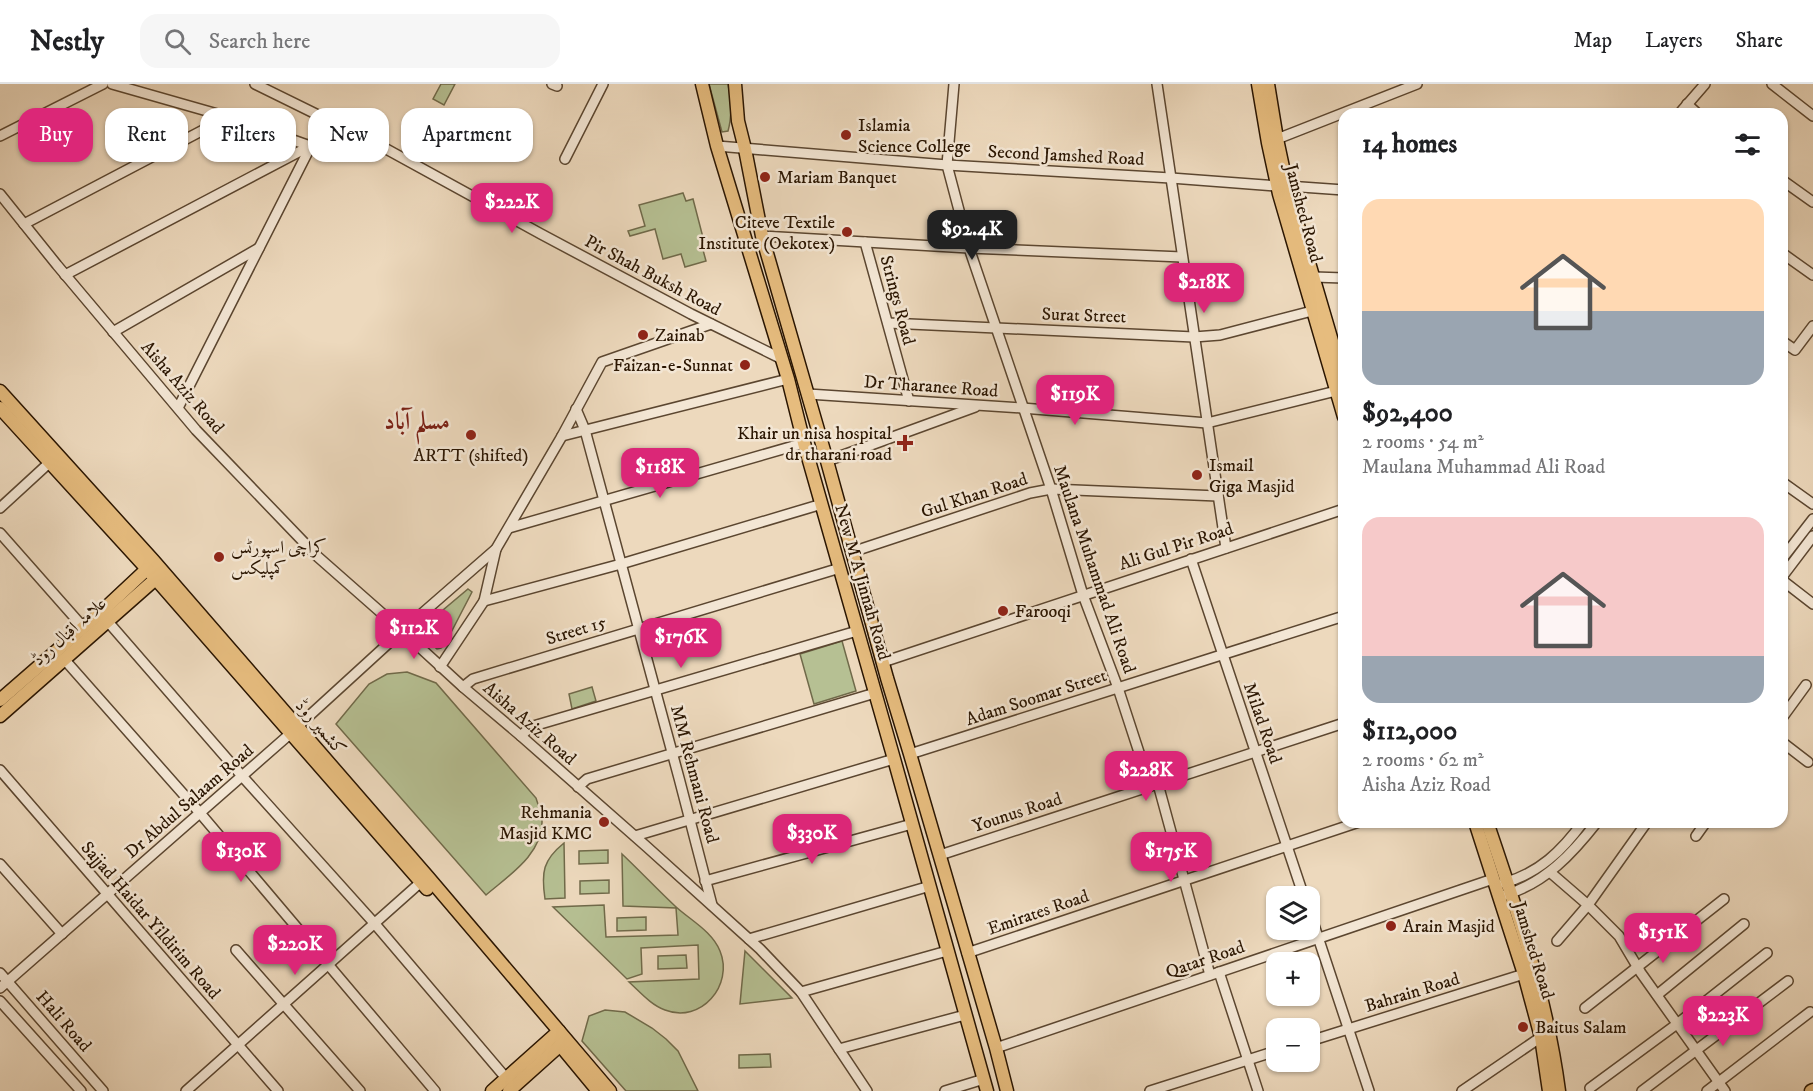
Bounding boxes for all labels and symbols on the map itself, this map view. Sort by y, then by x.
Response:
place label: Islamia Science College [858,115,971,158]
marker: Islamia Science College [839,128,853,142]
street label: Second Jamshed Road [987,141,1145,171]
street label: Jamshed Road [1279,160,1327,265]
place label: Mariam Banquet [777,167,897,189]
marker: Mariam Banquet [758,170,772,184]
pin: $222K [470,183,554,234]
pin: $92.4K [923,210,1021,261]
place label: Citeve Textile Institute (Oekotex) [699,212,835,255]
marker: Citeve Textile Institute (Oekotex) [840,225,854,239]
street label: Pir Shah Buksh Road [581,231,724,321]
street label: Strings Road [875,253,920,347]
pin: $218K [1162,263,1246,314]
street label: Surat Street [1041,304,1127,328]
place label: Zainab [655,325,704,347]
marker: Zainab [636,328,650,342]
street label: Aisha Aziz Road [136,337,229,439]
place label: Faizan-e-Sunnat [613,355,733,377]
marker: Faizan-e-Sunnat [738,358,752,372]
street label: Dr Tharanee Road [863,371,999,403]
pin: $119K [1033,375,1117,426]
district label: مسلم آباد [384,407,450,445]
place label: Khair un nisa hospital dr tharani road [737,423,893,466]
marker: ARTT (shifted) [464,428,478,442]
marker: Khair un nisa hospital dr tharani road [896,434,914,452]
place label: ARTT (shifted) [414,445,528,467]
pin: $118K [618,448,702,499]
place label: Ismail Giga Masjid [1209,455,1295,498]
street label: Maulana Muhammad Ali Road [1048,462,1140,676]
street label: Gul Khan Road [918,468,1030,524]
marker: Ismail Giga Masjid [1190,468,1204,482]
street label: New M A Jinnah Road [829,502,895,663]
street label: Ali Gul Pir Road [1116,518,1236,576]
place label: کراچی اسپورٹس کمپلیکس [231,537,327,580]
marker: کراچی اسپورٹس کمپلیکس [212,550,226,564]
street label: علامہ اقبال روڈ [28,593,111,671]
place label: Farooqi [1015,601,1071,623]
marker: Farooqi [996,604,1010,618]
pin: $112K [372,609,456,660]
street label: Street 15 [543,611,609,651]
pin: $176K [639,618,723,669]
street label: Adam Soomar Street [963,665,1110,731]
street label: Aisha Aziz Road [478,677,580,770]
street label: Milad Road [1238,680,1286,767]
street label: کشمیر روڈ [290,695,350,760]
street label: MM Rehmani Road [665,703,723,846]
street label: Dr Abdul Salaam Road [121,740,258,864]
pin: $228K [1104,751,1188,802]
street label: Younus Road [970,788,1065,838]
place label: Rehmania Masjid KMC [499,802,592,845]
pin: $330K [770,814,854,865]
marker: Rehmania Masjid KMC [597,815,611,829]
pin: $130K [199,832,283,883]
pin: $175K [1129,832,1213,883]
street label: Sajjad Haidar Yildirim Road [76,837,225,1004]
street label: Emirates Road [985,885,1092,941]
street label: Jamshed Road [1507,897,1558,1002]
pin: $151K [1621,913,1705,964]
place label: Arain Masjid [1403,916,1495,938]
marker: Arain Masjid [1384,919,1398,933]
pin: $220K [253,925,337,976]
street label: Qatar Road [1163,936,1248,984]
street label: Bahrain Road [1362,968,1462,1018]
street label: Hali Road [31,987,96,1057]
pin: $223K [1681,996,1765,1047]
place label: Baitus Salam [1535,1017,1627,1039]
marker: Baitus Salam [1516,1020,1530,1034]

